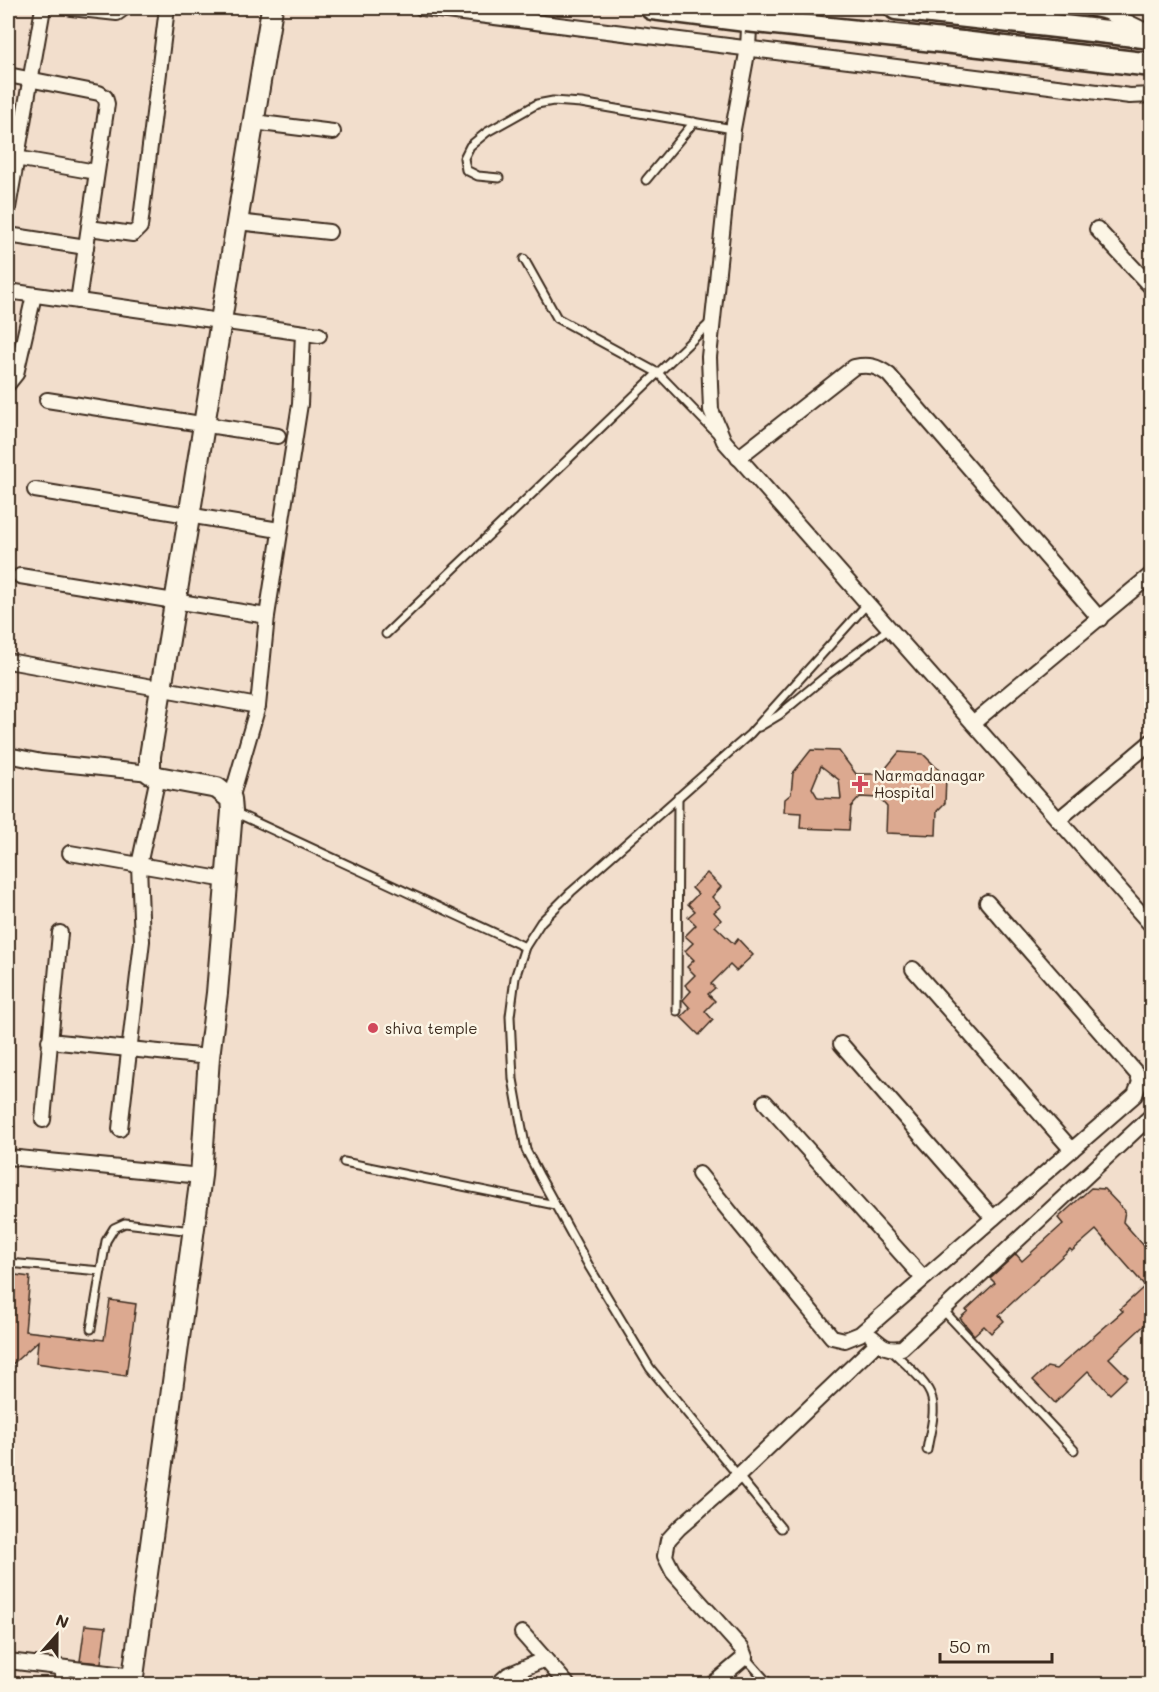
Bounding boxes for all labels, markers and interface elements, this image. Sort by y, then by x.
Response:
place label: Narmadanagar Hospital [874,765,985,802]
marker: Narmadanagar Hospital [851,775,869,793]
place label: shiva temple [385,1018,478,1038]
marker: shiva temple [366,1021,380,1035]
north arrow [27,1605,87,1665]
text: N [53,1609,72,1633]
scale bar [940,1626,1052,1664]
text: 50 m [949,1634,991,1658]

